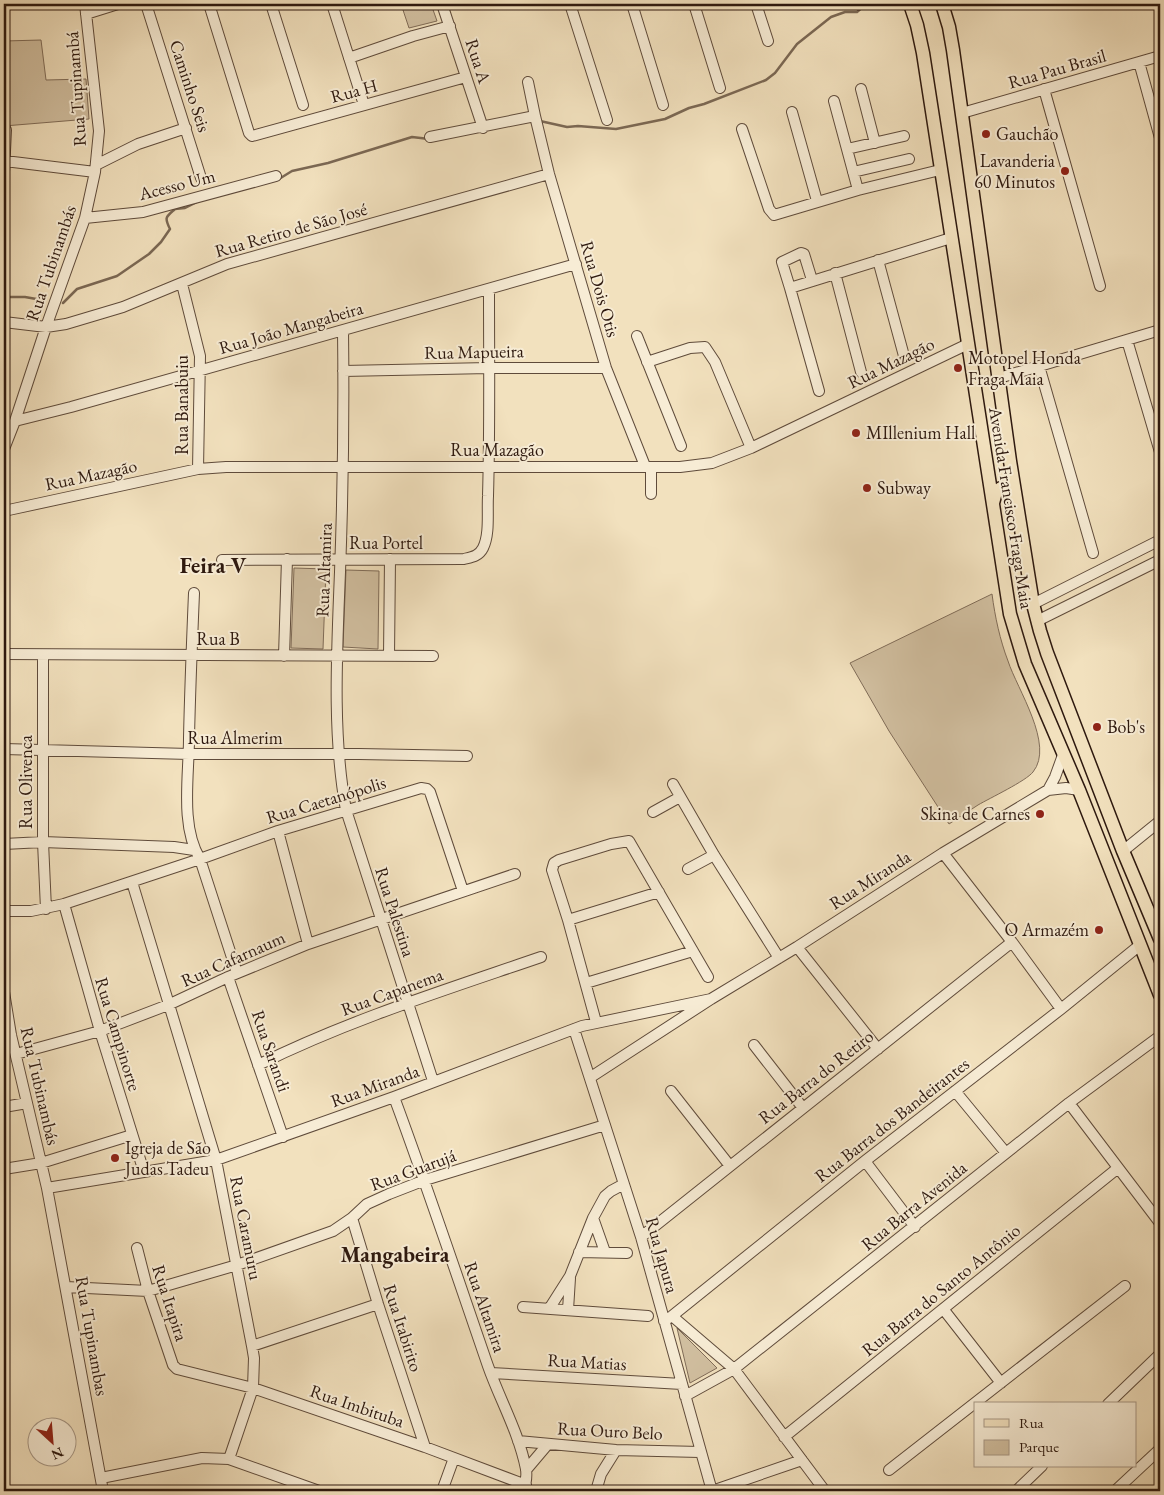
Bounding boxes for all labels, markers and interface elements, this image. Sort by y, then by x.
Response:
street label: Rua Tupinambá [60,30,91,147]
street label: Rua A [460,36,497,87]
street label: Caminho Seis [165,37,216,135]
street label: Rua Pau Brasil [1005,44,1108,93]
street label: Rua H [328,73,380,108]
place label: Gauchão [996,122,1059,145]
marker: Gauchão [980,128,992,140]
place label: Lavanderia 60 Minutos [974,149,1056,193]
street label: Acesso Um [135,164,217,205]
marker: Lavanderia 60 Minutos [1059,165,1071,177]
street label: Rua Retiro de São José [212,197,370,262]
street label: Rua Tubinambás [20,202,81,324]
street label: Rua Dois Otis [576,238,625,340]
street label: Rua João Mangabeira [216,296,366,359]
street label: Rua Mazagão [844,332,938,393]
street label: Rua Mapueira [424,339,525,364]
place label: Motopel Honda Fraga Maia [968,346,1082,390]
street label: Rua Banabuiu [170,354,193,455]
marker: Motopel Honda Fraga Maia [952,362,964,374]
street label: Avenida Francisco Fraga Maia [984,404,1039,611]
place label: MIllenium Hall [866,421,975,444]
marker: MIllenium Hall [850,427,862,439]
street label: Rua Mazagão [450,438,544,461]
street label: Rua Mazagão [43,454,139,495]
place label: Subway [877,476,931,499]
marker: Subway [861,482,873,494]
street label: Rua Altamira [310,522,337,618]
street label: Rua Portel [349,531,423,554]
district label: Feira V [180,551,247,580]
street label: Rua B [196,627,240,650]
place label: Bob's [1107,715,1145,738]
marker: Bob's [1091,721,1103,733]
street label: Rua Almerim [187,726,283,749]
street label: Rua Olivenca [14,734,37,829]
street label: Rua Caetanópolis [263,770,389,829]
place label: Skina de Carnes [920,802,1030,825]
marker: Skina de Carnes [1034,808,1046,820]
street label: Rua Miranda [825,844,916,914]
street label: Rua Palestina [370,864,421,961]
place label: O Armazém [1005,918,1089,941]
marker: O Armazém [1093,924,1105,936]
street label: Rua Cafarnaum [177,925,289,992]
street label: Rua Capanema [338,962,447,1021]
street label: Rua Campinorte [90,974,147,1094]
street label: Rua Sarandi [247,1007,296,1095]
street label: Rua Tubinambás [16,1024,65,1148]
street label: Rua Barra do Retiro [753,1024,878,1129]
street label: Rua Barra dos Bandeirantes [810,1052,974,1187]
street label: Rua Miranda [327,1059,423,1112]
place label: Igreja de São Judas Tadeu [123,1136,211,1180]
street label: Rua Guarujá [367,1143,460,1196]
marker: Igreja de São Judas Tadeu [109,1152,121,1164]
street label: Rua Barra Avenida [856,1155,972,1255]
street label: Rua Caramuru [225,1174,268,1282]
street label: Rua Japura [641,1214,685,1297]
street label: Rua Barra do Santo Antônio [857,1218,1025,1361]
district label: Mangabeira [341,1240,450,1269]
street label: Rua Altamira [459,1258,512,1356]
street label: Rua Itapira [147,1262,194,1345]
street label: Rua Tupinambas [71,1274,114,1398]
street label: Rua Itabirito [379,1281,428,1375]
street label: Rua Matias [547,1348,627,1375]
street label: Rua Imbituba [307,1379,408,1433]
legend [974,1402,1136,1468]
text: Rua [1019,1413,1044,1432]
street label: Rua Ouro Belo [557,1416,663,1445]
north arrow [28,1418,78,1468]
text: Parque [1019,1437,1059,1456]
text: N [48,1443,67,1465]

